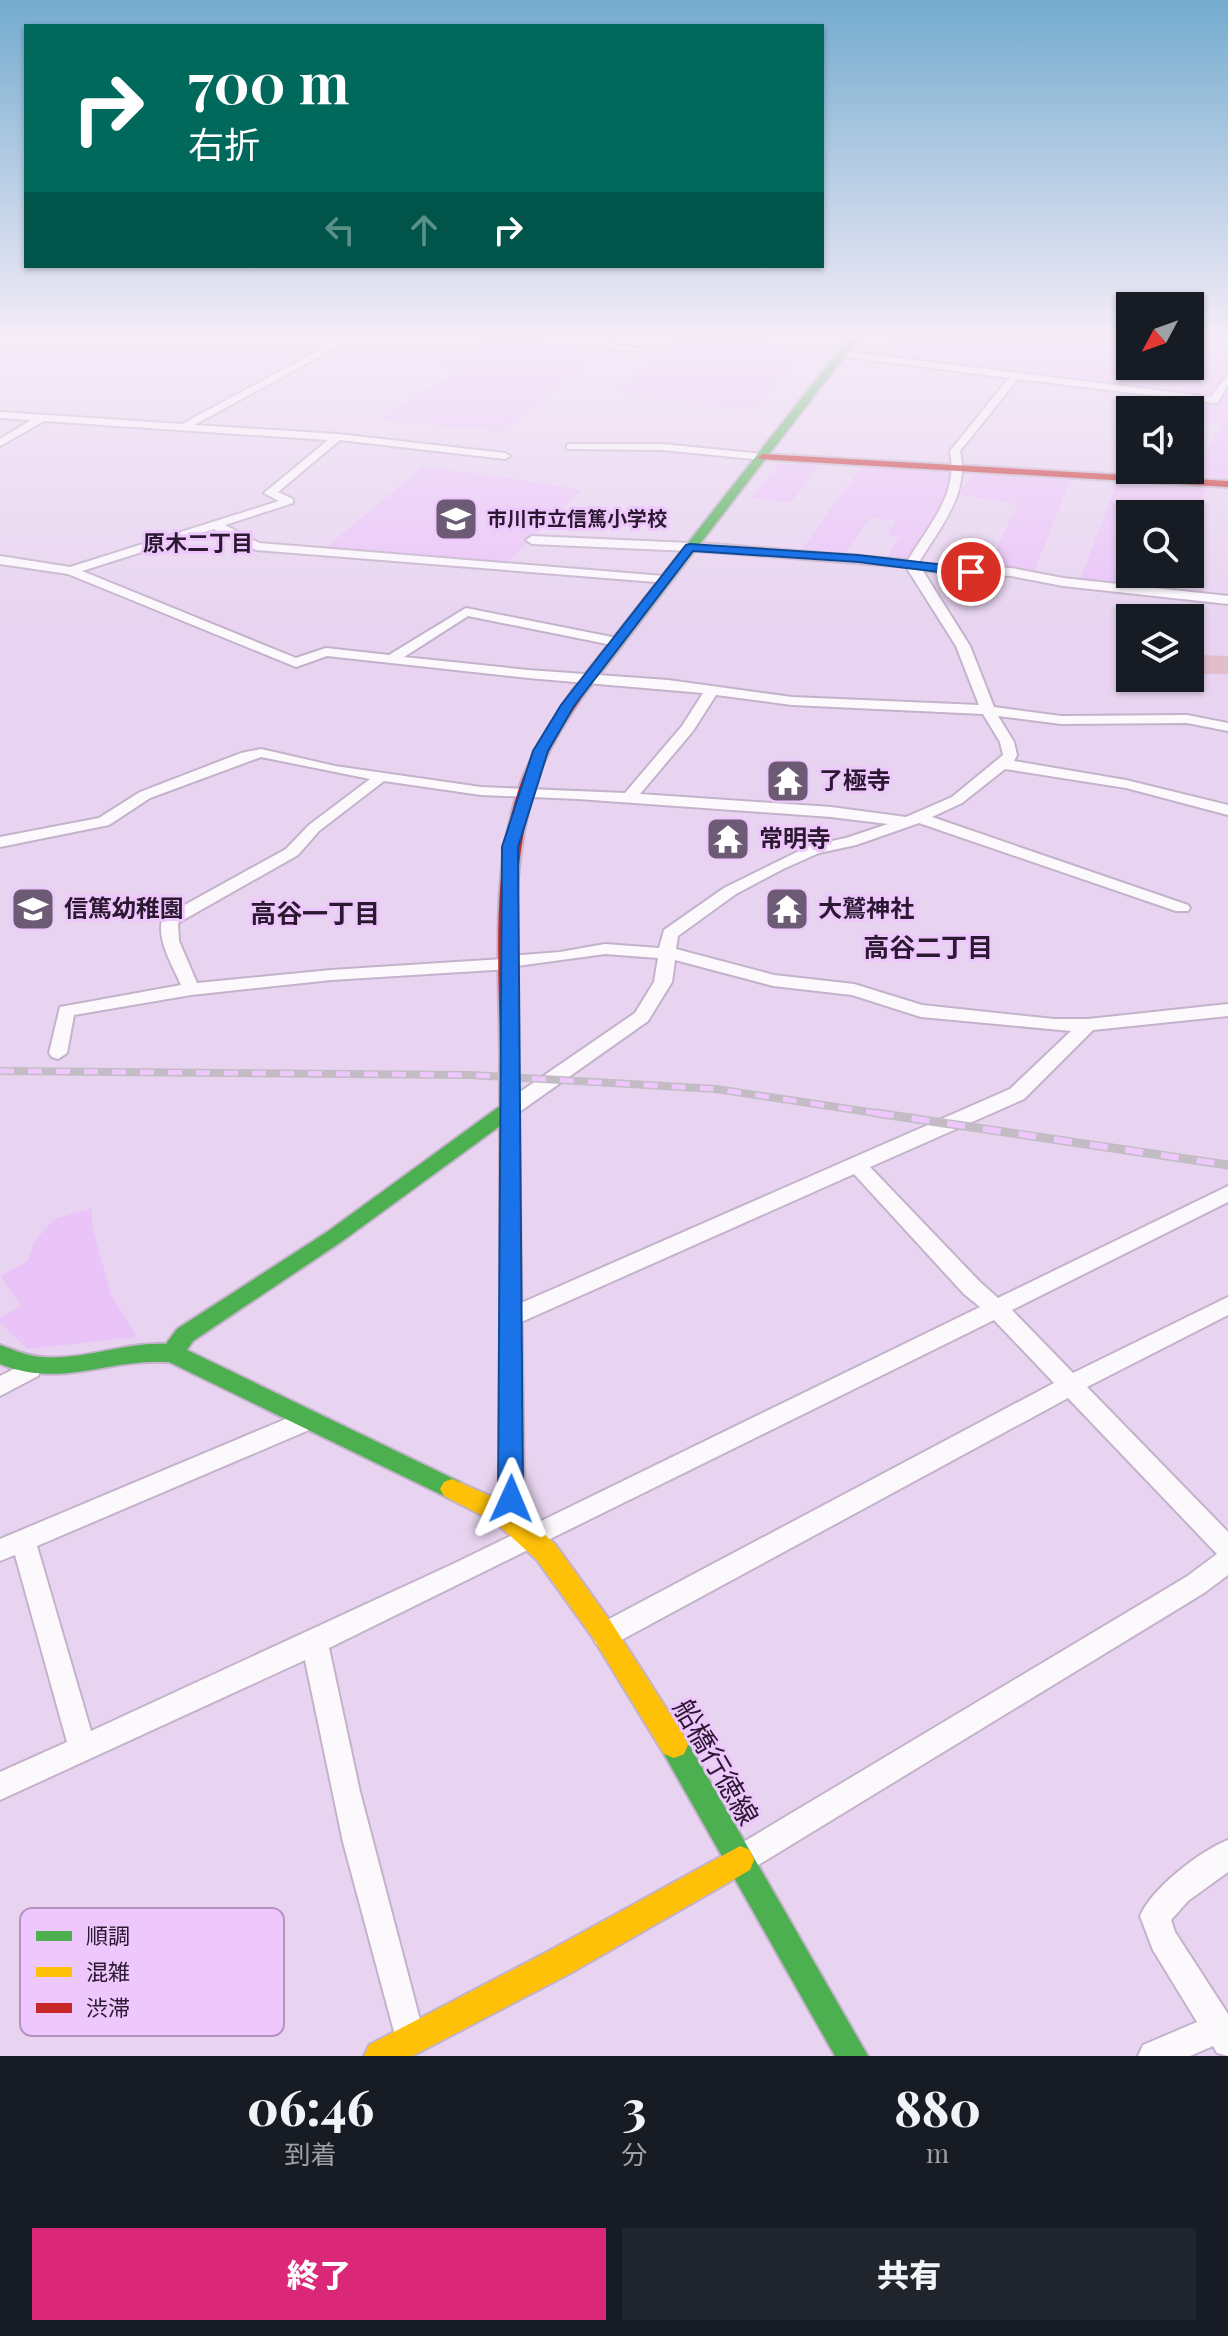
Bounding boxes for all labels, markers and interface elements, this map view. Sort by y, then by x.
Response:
text: 700 m [188,44,349,119]
icon: right [56,56,160,160]
text: 右折 [188,119,260,167]
icon: left [318,208,362,252]
icon: ahead [402,208,446,252]
icon: right [486,208,530,252]
north arrow [1116,292,1204,380]
map controls [1116,292,1204,692]
button: sound [1116,396,1204,484]
school or university icon: 市川市立信篤小学校 [432,495,480,543]
button: search [1116,500,1204,588]
place label: 市川市立信篤小学校 [487,504,667,531]
district label: 原木二丁目 [143,527,253,557]
pin [937,538,1005,606]
icon: arrive [949,550,993,594]
button: layers [1116,604,1204,692]
temple icon: 了極寺 [764,757,812,805]
place label: 了極寺 [819,763,891,795]
temple icon: 常明寺 [704,815,752,863]
place label: 常明寺 [759,821,831,853]
school or university icon: 信篤幼稚園 [9,885,57,933]
temple icon: 大鷲神社 [763,885,811,933]
place label: 信篤幼稚園 [64,891,184,923]
place label: 大鷲神社 [818,891,914,923]
district label: 高谷一丁目 [250,895,380,930]
district label: 高谷二丁目 [863,929,993,964]
position arrow [469,1457,553,1541]
street label: 船橋行徳線 [666,1691,768,1831]
legend [20,1908,284,2036]
text: 順調 [86,1920,130,1950]
text: 混雑 [86,1956,130,1986]
text: 渋滞 [86,1992,130,2022]
text: 06:46 [247,2074,374,2138]
text: 3 [622,2074,646,2138]
text: 880 [894,2075,981,2139]
text: m [926,2135,949,2170]
text: 到着 [285,2136,337,2171]
text: 分 [621,2136,647,2171]
button: 終了 [32,2228,606,2320]
button: 共有 [622,2228,1196,2320]

